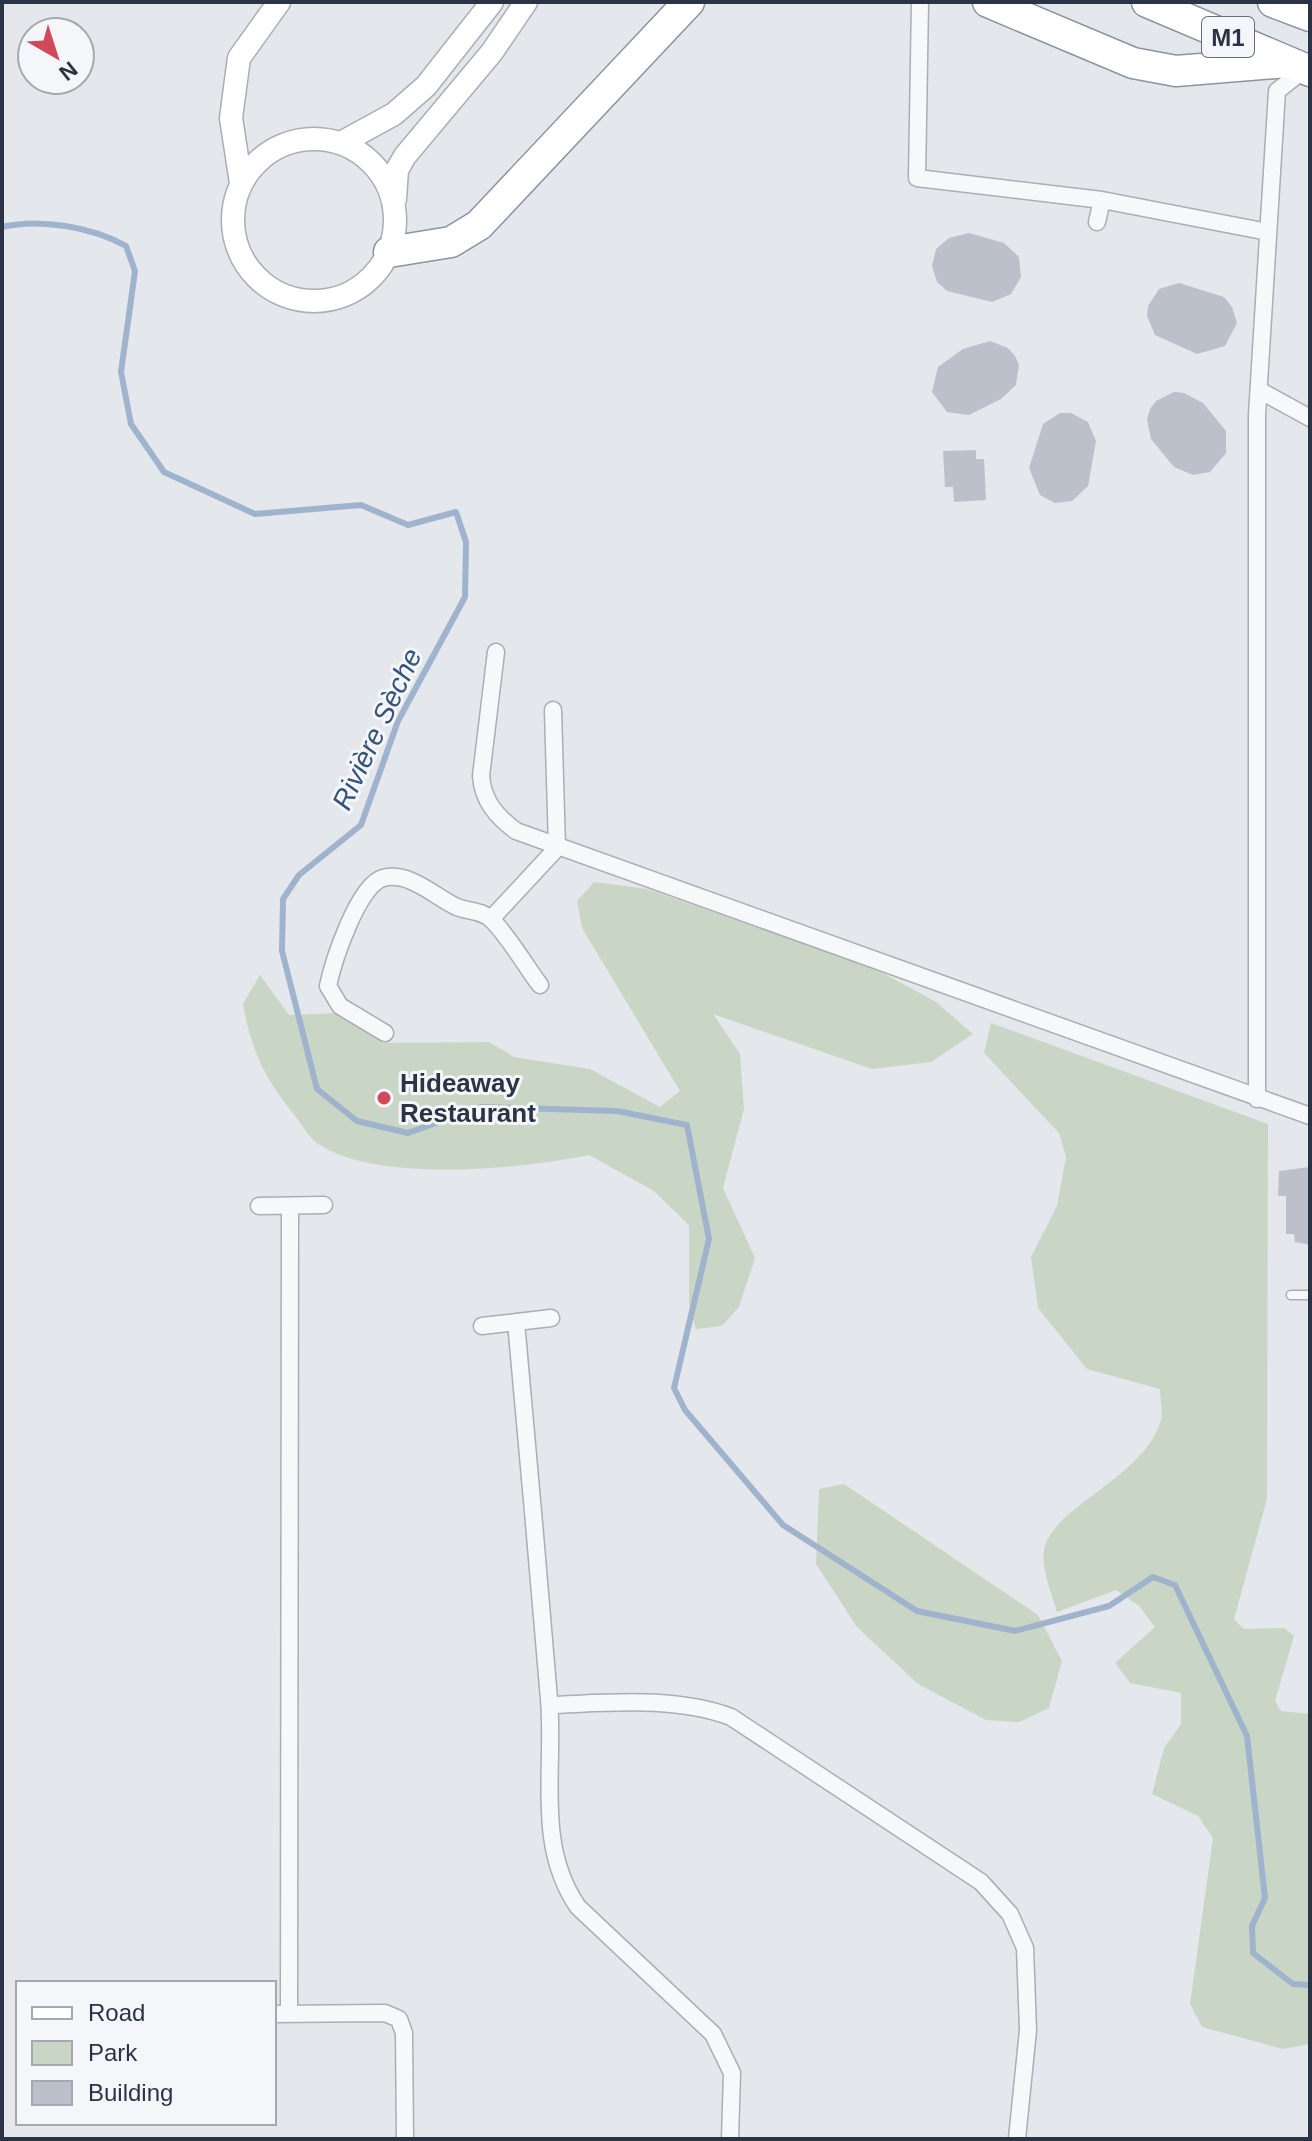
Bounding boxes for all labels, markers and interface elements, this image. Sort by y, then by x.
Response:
north arrow [16,16,96,96]
road number: M1 [1202,17,1254,57]
text: N [54,56,82,86]
water label: Rivière Sèche [326,643,428,815]
place label: Hideaway Restaurant [400,1068,536,1128]
marker: Hideaway Restaurant [375,1089,393,1107]
legend [16,1981,276,2125]
text: Road [88,1999,145,2026]
text: Park [88,2039,138,2066]
text: Building [88,2079,173,2106]

